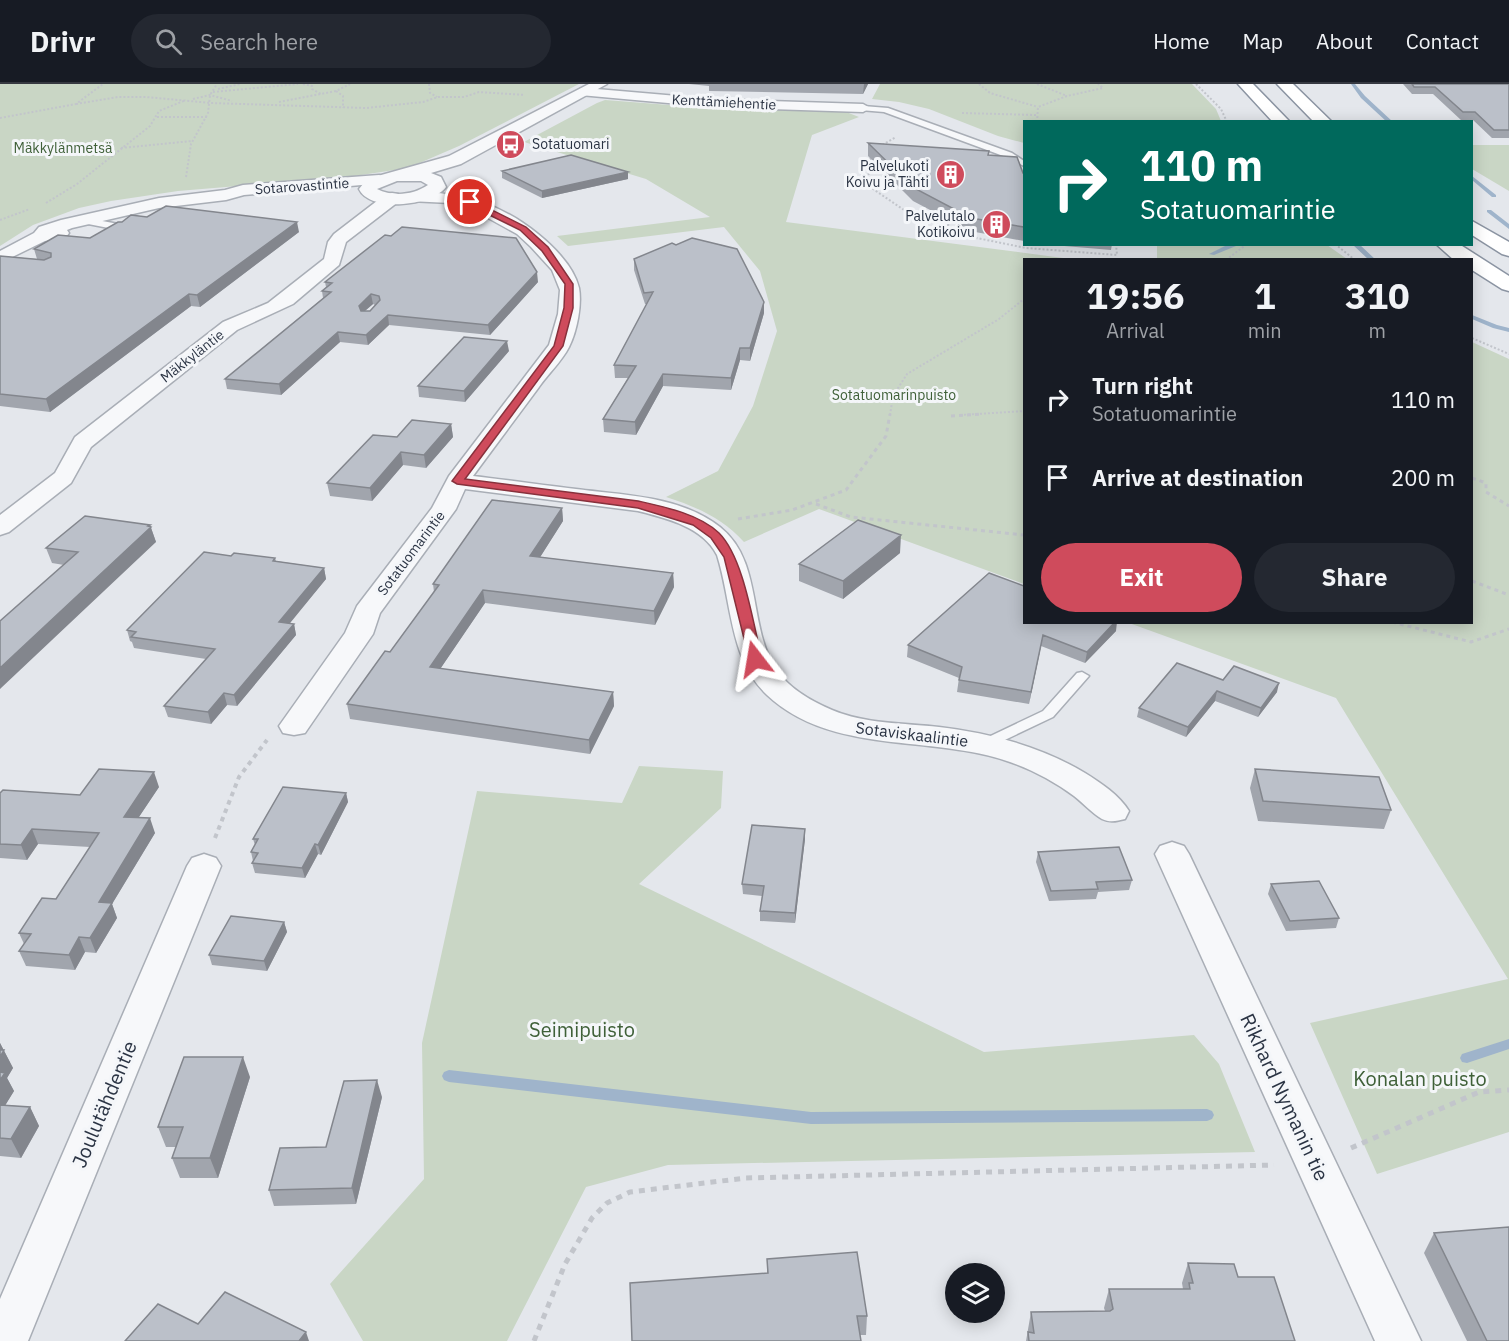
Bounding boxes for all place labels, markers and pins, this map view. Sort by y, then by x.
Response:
bus stop icon: Sotatuomari [495,128,527,160]
place label: Sotatuomari [532,135,609,153]
place label: Palvelukoti Koivu ja Tähti [846,157,929,191]
building icon: Palvelukoti Koivu ja Tähti [934,158,966,190]
pin [444,176,495,227]
place label: Palvelutalo Kotikoivu [905,207,975,241]
building icon: Palvelutalo Kotikoivu [980,208,1012,240]

